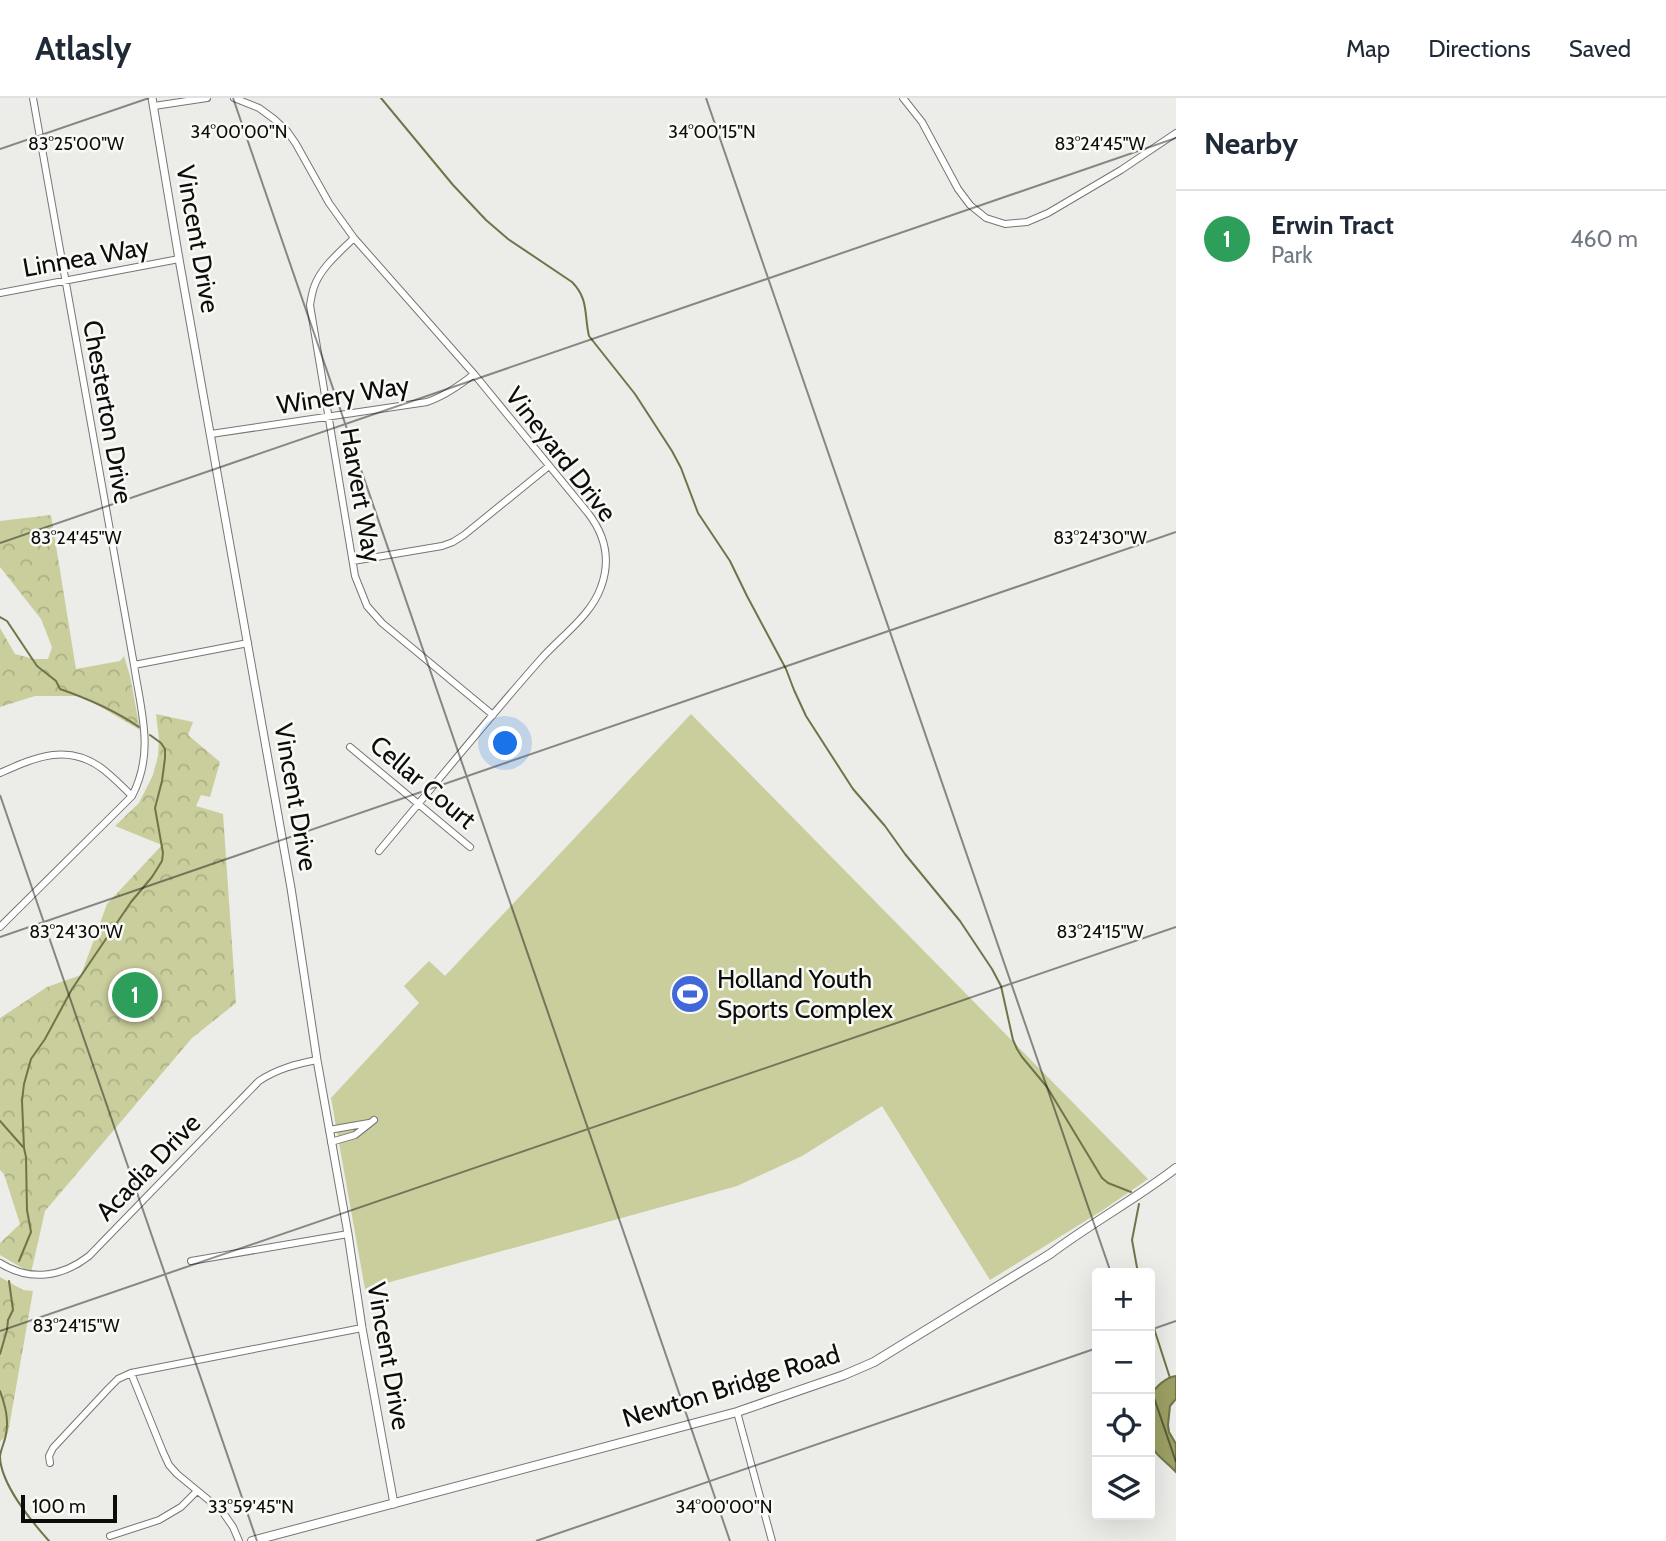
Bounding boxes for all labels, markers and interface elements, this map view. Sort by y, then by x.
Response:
text: Atlasly [35,28,132,68]
text: Map [1346,34,1390,63]
text: Directions [1428,34,1531,63]
text: Saved [1569,34,1631,63]
text: 34°00'00"N [190,121,288,143]
text: 34°00'15"N [668,121,756,143]
text: Nearby [1204,125,1298,162]
text: 83°25'00"W [28,133,124,155]
text: 83°24'45"W [1054,133,1146,155]
street label: Vincent Drive [169,163,227,315]
text: Erwin Tract [1271,209,1394,241]
text: 1 [1223,225,1231,253]
text: 460 m [1570,225,1638,253]
street label: Linnea Way [20,230,152,284]
text: Park [1271,241,1312,269]
street label: Chesterton Drive [76,318,140,506]
street label: Winery Way [274,369,412,421]
street label: Vineyard Drive [498,380,624,528]
street label: Harvert Way [333,425,389,565]
text: 83°24'45"W [30,527,122,549]
text: 83°24'30"W [1053,527,1147,549]
street label: Vincent Drive [267,721,325,873]
your location [488,726,522,760]
street label: Cellar Court [364,728,483,836]
text: 83°24'30"W [29,921,123,943]
text: 83°24'15"W [1056,921,1144,943]
place label: Holland Youth Sports Complex [717,963,894,1025]
pin: 1 [112,969,158,1021]
sports icon: Holland Youth Sports Complex [669,973,711,1015]
street label: Acadia Drive [89,1107,207,1227]
map controls [1092,1268,1155,1520]
button: + [1092,1268,1155,1331]
street label: Vincent Drive [360,1280,418,1432]
text: 83°24'15"W [32,1315,120,1337]
button: − [1092,1331,1155,1394]
street label: Newton Bridge Road [619,1338,843,1434]
button: locate [1092,1394,1155,1457]
button: layers [1092,1457,1155,1520]
scale bar [21,1492,117,1524]
text: 100 m [32,1495,86,1518]
text: 33°59'45"N [208,1496,294,1518]
text: 34°00'00"N [675,1496,773,1518]

